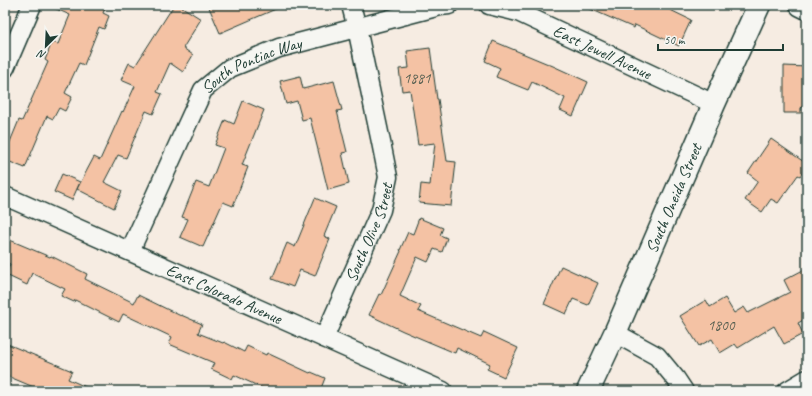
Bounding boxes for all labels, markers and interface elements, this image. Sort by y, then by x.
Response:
street label: East Jewell Avenue [550,20,656,84]
north arrow [26,26,66,66]
scale bar [658,26,783,52]
street label: South Pontiac Way [196,32,305,98]
text: 50 m [664,32,686,48]
text: N [34,46,48,63]
house number: 1881 [403,69,432,88]
street label: South Oneida Street [640,138,707,256]
street label: South Olive Street [340,179,397,285]
street label: East Colorado Avenue [163,259,287,329]
house number: 1800 [707,316,736,335]

